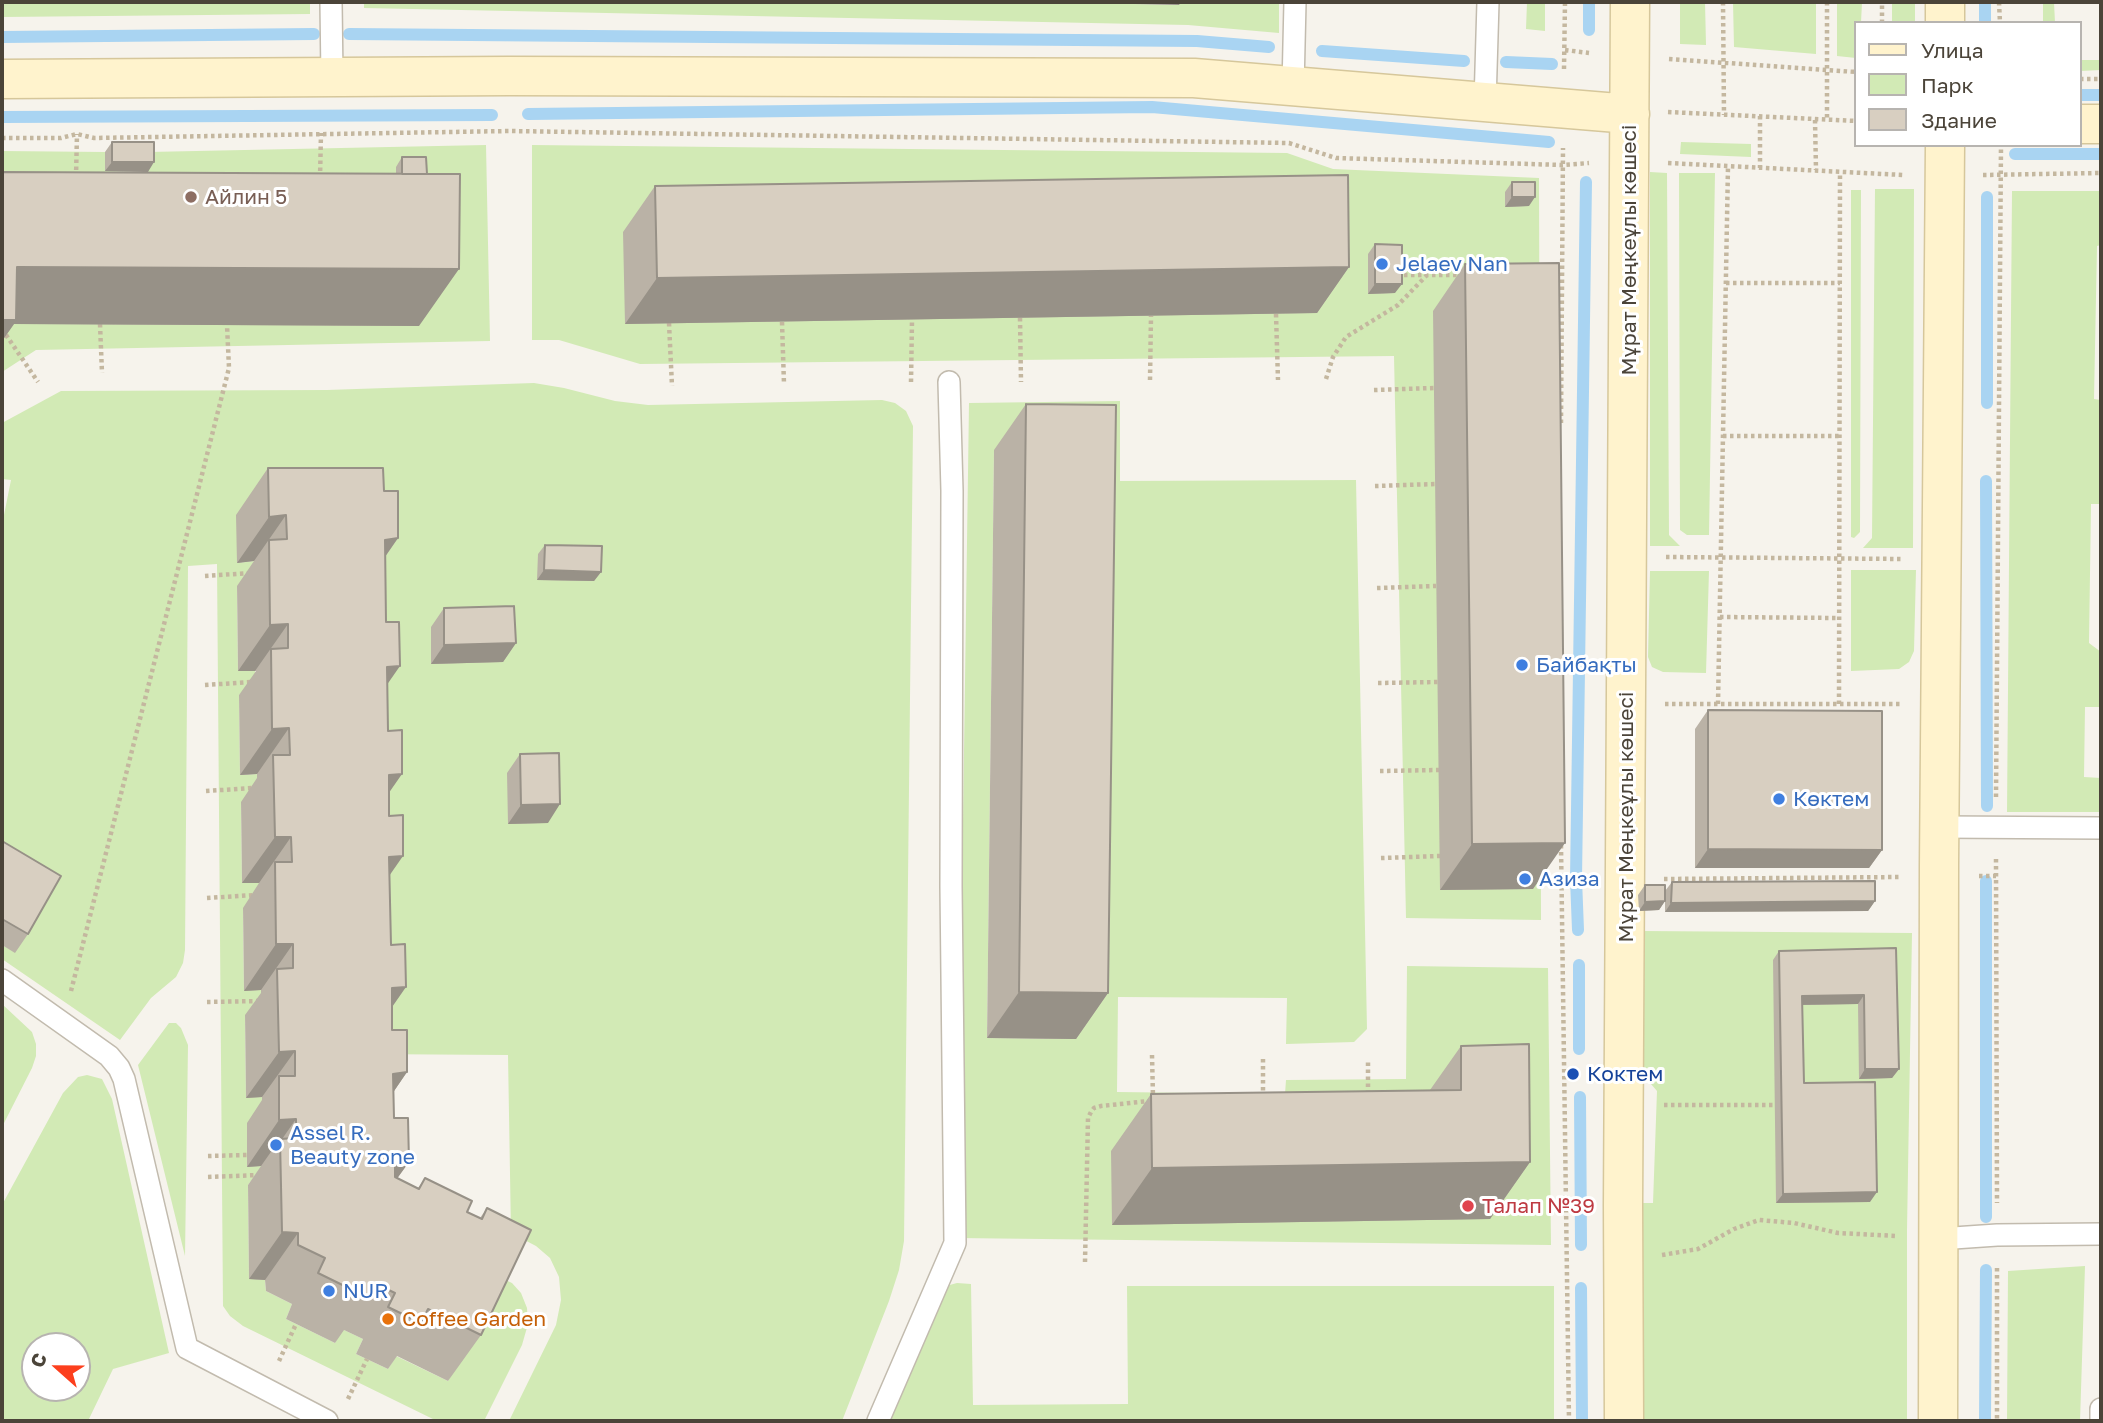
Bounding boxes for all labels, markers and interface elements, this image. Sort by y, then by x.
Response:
legend [1854,21,2082,147]
text: Улица [1921,37,1984,63]
text: Парк [1921,72,1974,98]
text: Здание [1921,107,1997,133]
street label: Мұрат Мөңкеұлы көшесі [1616,125,1642,375]
place label: Айлин 5 [205,184,287,210]
marker: Айлин 5 [183,189,199,205]
place label: Jelaev Nan [1396,251,1508,277]
marker: Jelaev Nan [1374,256,1390,272]
place label: Байбақты [1536,652,1637,678]
marker: Байбақты [1514,657,1530,673]
street label: Мұрат Мөңкеұлы көшесі [1613,692,1639,942]
place label: Көктем [1793,786,1869,812]
marker: Көктем [1771,791,1787,807]
place label: Азиза [1539,866,1600,892]
marker: Азиза [1517,871,1533,887]
place label: Коктем [1587,1061,1663,1087]
marker: Коктем [1565,1066,1581,1082]
place label: Assel R. Beauty zone [290,1120,415,1170]
marker: Assel R. Beauty zone [268,1137,284,1153]
place label: Талап №39 [1482,1193,1595,1219]
marker: Талап №39 [1460,1198,1476,1214]
place label: NUR [343,1278,389,1304]
marker: NUR [321,1283,337,1299]
place label: Coffee Garden [402,1306,546,1332]
marker: Coffee Garden [380,1311,396,1327]
north arrow [21,1332,91,1402]
text: С [25,1350,51,1370]

